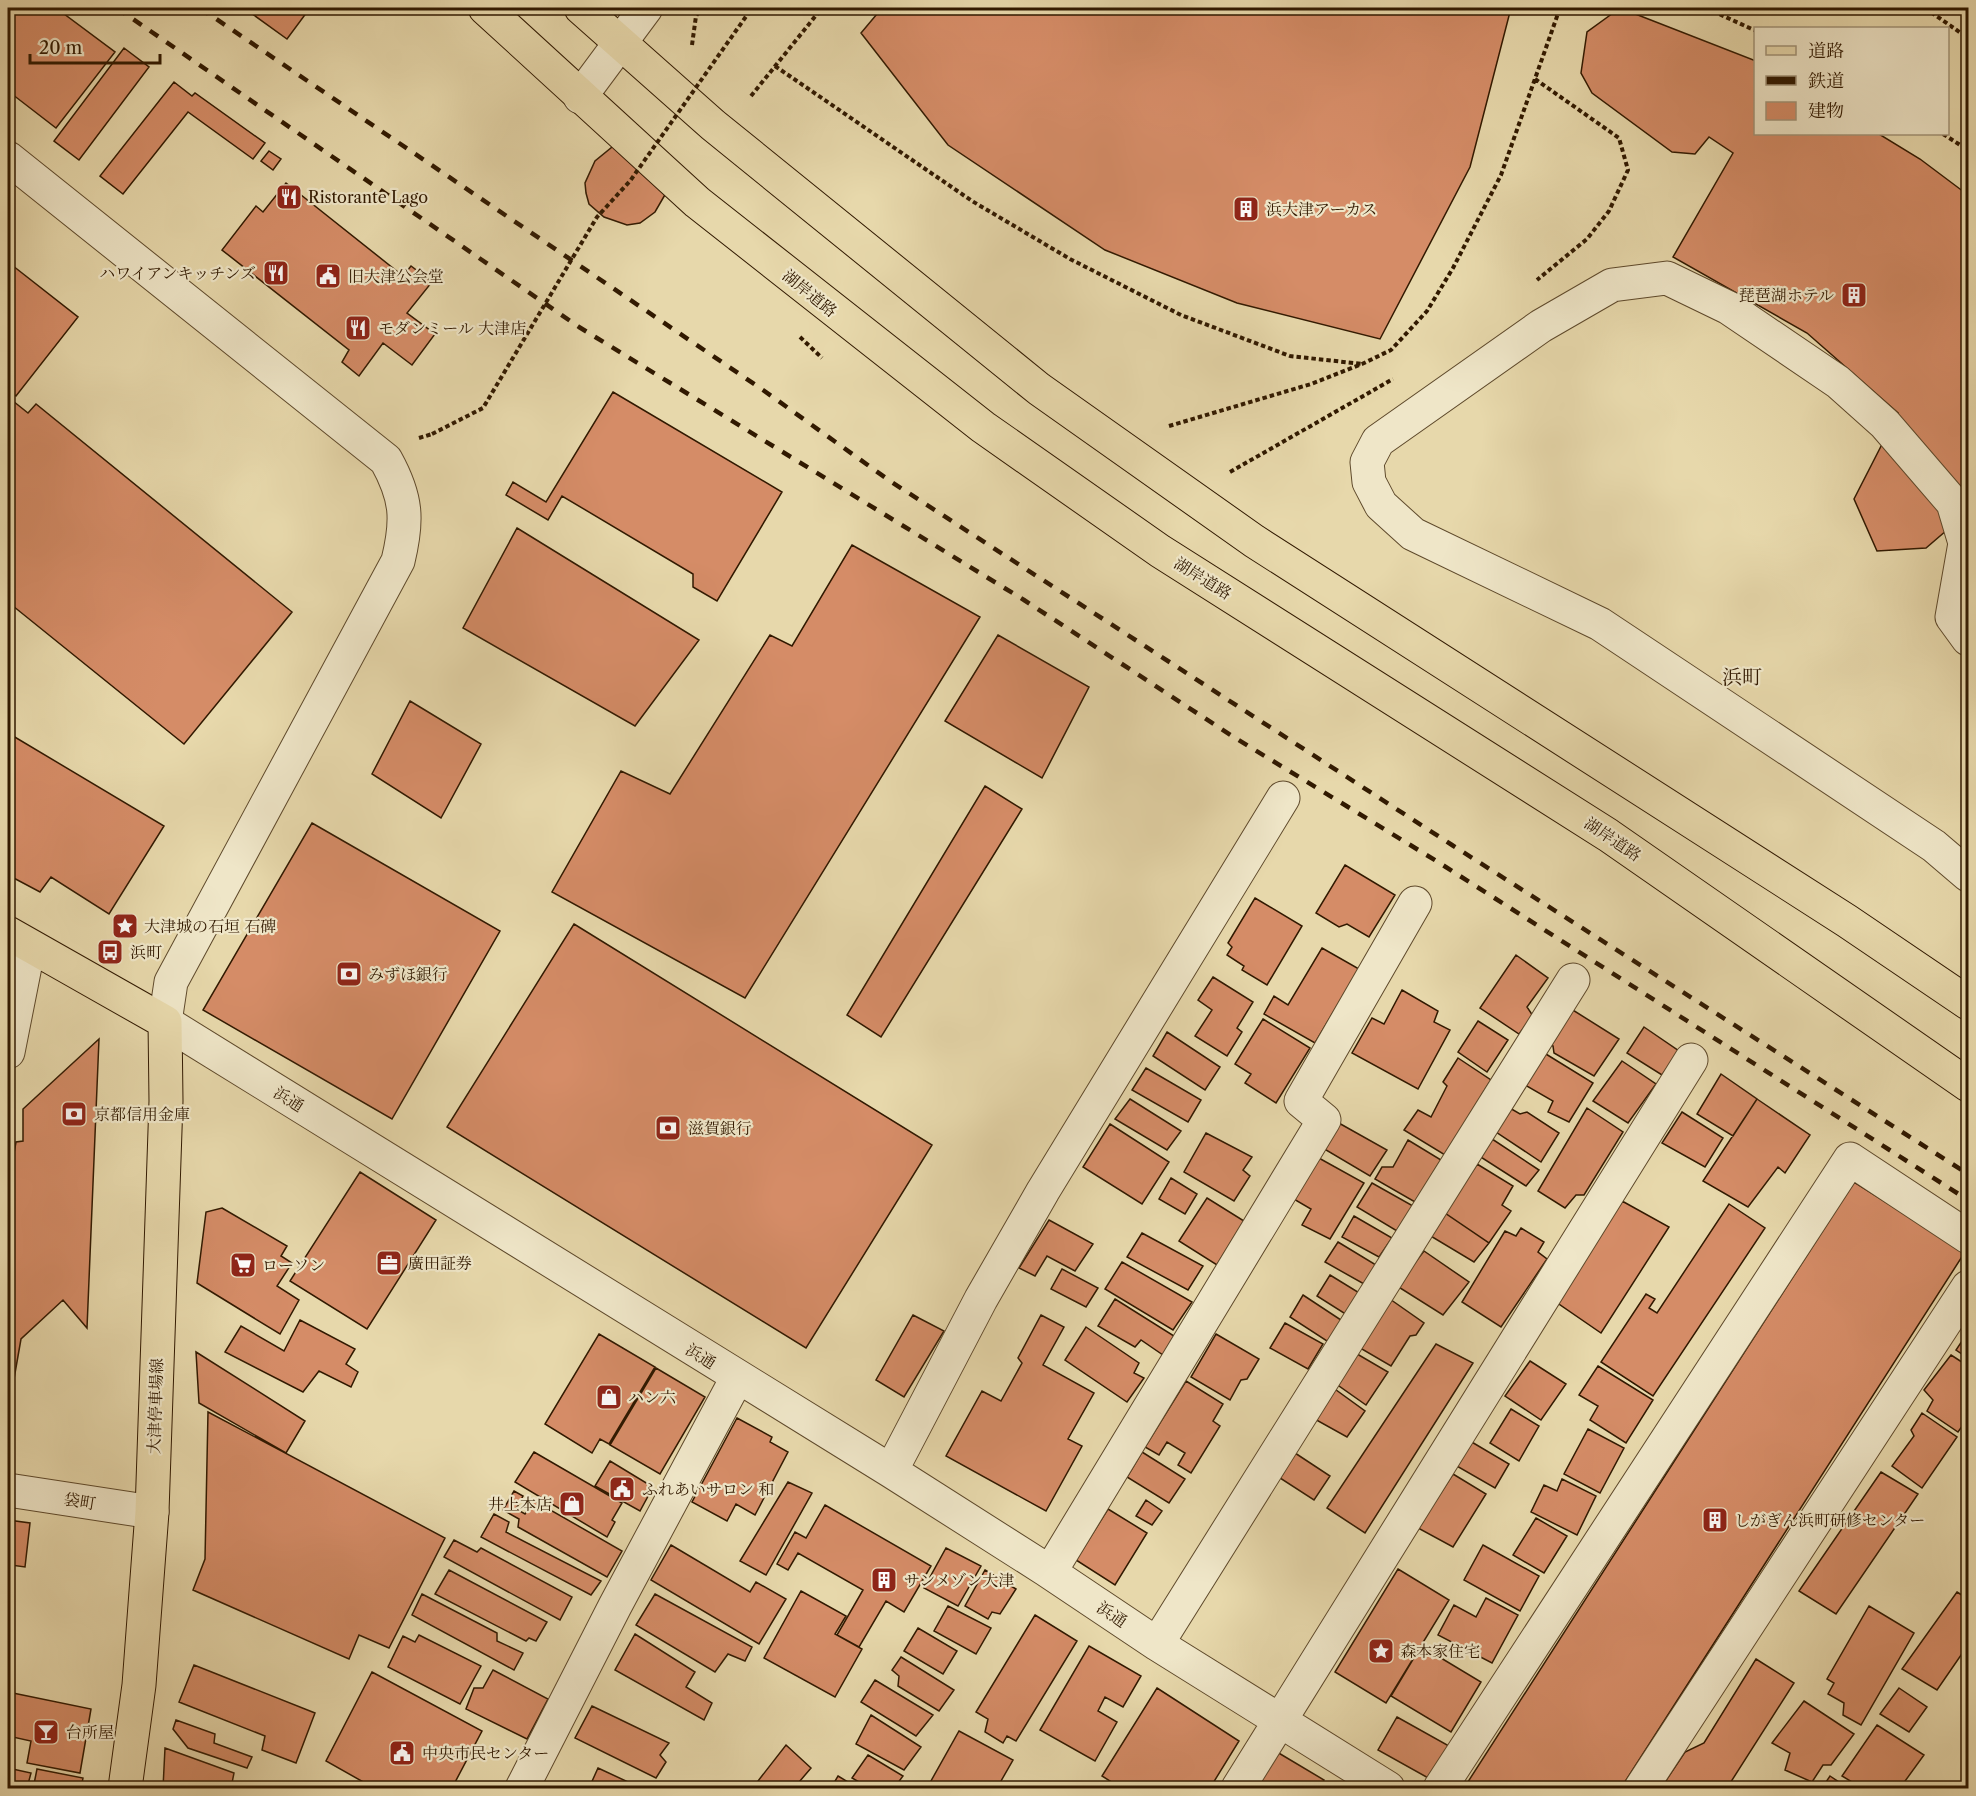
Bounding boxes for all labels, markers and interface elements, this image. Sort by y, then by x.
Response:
scale bar [30,27,160,65]
legend [1754,27,1949,135]
text: 20 m [39,37,83,59]
text: 道路 [1808,40,1844,62]
text: 鉄道 [1808,70,1844,92]
text: 建物 [1808,100,1844,122]
restaurant icon: Ristorante Lago [274,182,304,212]
place label: Ristorante Lago [308,187,428,207]
building icon: 浜大津アーカス [1231,194,1261,224]
place label: 浜大津アーカス [1266,199,1377,219]
restaurant icon: ハワイアンキッチンズ [261,258,291,288]
public building icon: 旧大津公会堂 [313,261,343,291]
place label: ハワイアンキッチンズ [99,263,256,283]
street label: 湖岸道路 [779,265,841,321]
place label: 旧大津公会堂 [348,266,444,286]
building icon: 琵琶湖ホテル [1839,280,1869,310]
place label: 琵琶湖ホテル [1739,285,1834,305]
restaurant icon: モダンミール 大津店 [343,313,373,343]
place label: モダンミール 大津店 [378,318,526,338]
street label: 湖岸道路 [1171,553,1235,603]
district label: 浜町 [1722,665,1762,689]
street label: 湖岸道路 [1581,813,1645,865]
place icon: 大津城の石垣 石碑 [110,911,140,941]
place label: 大津城の石垣 石碑 [144,916,276,936]
bus stop icon: 浜町 [95,937,125,967]
place label: 浜町 [130,942,162,962]
bank icon: みずほ銀行 [334,959,364,989]
place label: みずほ銀行 [368,964,448,984]
street label: 浜通 [270,1082,308,1116]
bank icon: 京都信用金庫 [59,1099,89,1129]
place label: 京都信用金庫 [94,1104,190,1124]
bank icon: 滋賀銀行 [653,1113,683,1143]
place label: 滋賀銀行 [688,1118,752,1138]
office icon: 廣田証券 [374,1248,404,1278]
supermarket icon: ローソン [228,1250,258,1280]
place label: 廣田証券 [408,1253,472,1273]
place label: ローソン [262,1255,325,1275]
street label: 浜通 [682,1339,720,1373]
street label: 大津停車場線 [143,1358,167,1454]
shop icon: ハン六 [594,1382,624,1412]
place label: ハン六 [628,1387,676,1407]
public building icon: ふれあいサロン 和 [607,1474,637,1504]
place label: ふれあいサロン 和 [642,1479,774,1499]
street label: 袋町 [63,1489,97,1513]
shop icon: 井上本店 [557,1489,587,1519]
place label: 井上本店 [488,1494,552,1514]
building icon: しがぎん浜町研修センター [1700,1505,1730,1535]
place label: しがぎん浜町研修センター [1734,1510,1925,1530]
building icon: サンメゾン大津 [869,1565,899,1595]
place label: サンメゾン大津 [904,1570,1014,1590]
street label: 浜通 [1093,1597,1131,1631]
place icon: 森本家住宅 [1366,1636,1396,1666]
place label: 森本家住宅 [1400,1641,1480,1661]
bar icon: 台所屋 [31,1717,61,1747]
place label: 台所屋 [66,1722,114,1742]
public building icon: 中央市民センター [387,1738,417,1768]
place label: 中央市民センター [422,1743,549,1763]

